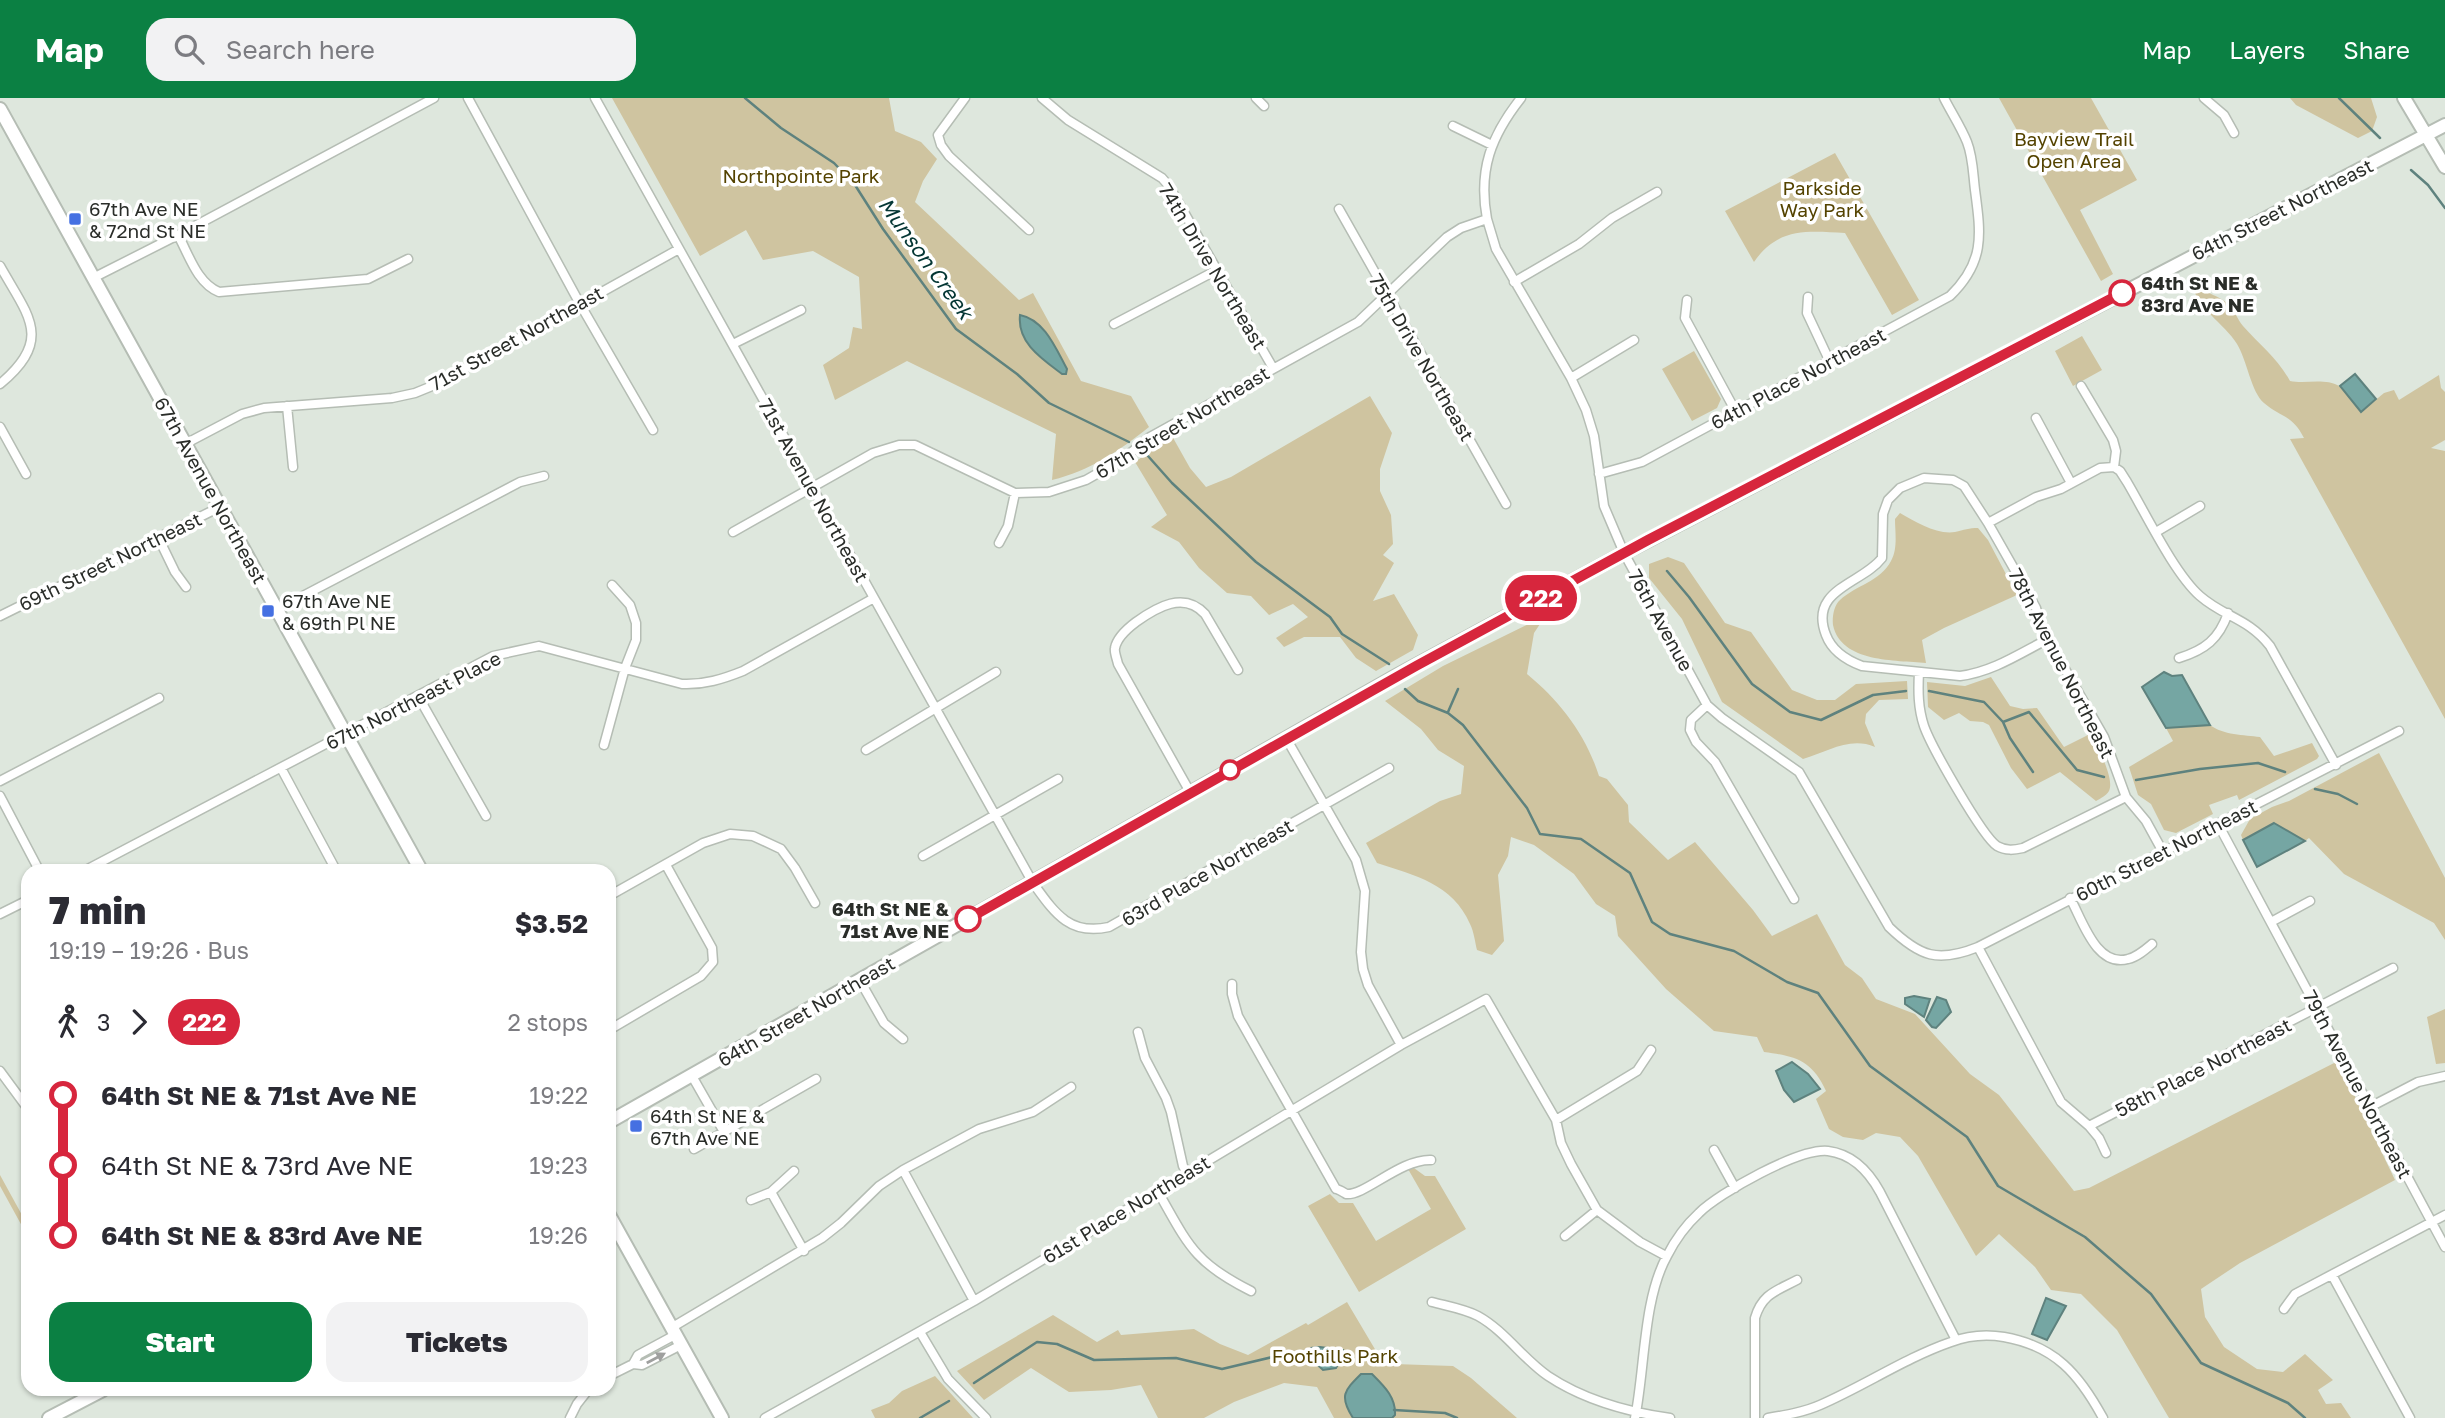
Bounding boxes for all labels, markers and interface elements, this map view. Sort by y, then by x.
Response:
search box [146,18,636,81]
text: Map [35,30,104,69]
icon: search [170,30,208,68]
text: Search here [226,34,375,65]
text: Map [2142,35,2191,64]
text: Layers [2229,35,2305,64]
text: Share [2343,35,2410,64]
park label: Bayview Trail Open Area [2014,127,2134,172]
street label: 64th Street Northeast [2187,153,2377,265]
park label: Northpointe Park [722,164,880,187]
park label: Parkside Way Park [1780,176,1864,221]
street label: 74th Drive Northeast [1154,179,1272,353]
water label: Munson Creek [873,192,980,326]
place label: 67th Ave NE & 72nd St NE [89,197,206,242]
marker: 67th Ave NE & 72nd St NE [67,211,83,227]
street label: 75th Drive Northeast [1365,269,1479,445]
place label: 64th St NE & 83rd Ave NE [2141,271,2259,316]
marker: 64th St NE & 83rd Ave NE [2109,280,2135,306]
street label: 71st Street Northeast [425,281,607,395]
street label: 64th Place Northeast [1707,322,1889,434]
street label: 67th Street Northeast [1091,361,1273,483]
street label: 67th Avenue Northeast [150,393,272,587]
street label: 71st Avenue Northeast [754,394,874,586]
street label: 69th Street Northeast [15,507,205,615]
street label: 78th Avenue Northeast [2004,564,2120,762]
street label: 76th Avenue [1624,565,1698,675]
line badge: 222 [1501,575,1581,621]
text: 222 [1519,583,1563,612]
place label: 67th Ave NE & 69th Pl NE [282,589,396,634]
marker: 67th Ave NE & 69th Pl NE [260,603,276,619]
street label: 67th Northeast Place [322,646,504,754]
unlabelled marker [1220,760,1240,780]
street label: 60th Street Northeast [2071,794,2261,906]
street label: 63rd Place Northeast [1117,814,1297,930]
text: 7 min [49,887,146,932]
place label: 64th St NE & 71st Ave NE [832,897,950,942]
marker: 64th St NE & 71st Ave NE [955,906,981,932]
text: $3.52 [515,908,588,939]
text: 19:19 – 19:26 · Bus [49,936,249,964]
street label: 64th Street Northeast [713,951,899,1071]
street label: 79th Avenue Northeast [2299,986,2417,1182]
icon: walk [49,1003,87,1041]
icon: forward [120,1003,158,1041]
text: 222 [182,1007,226,1036]
text: 3 [97,1008,110,1036]
text: 2 stops [507,1008,588,1036]
street label: 58th Place Northeast [2111,1013,2295,1121]
text: 64th St NE & 71st Ave NE [101,1080,417,1111]
text: 19:22 [529,1081,588,1109]
place label: 64th St NE & 67th Ave NE [650,1104,765,1149]
marker: 64th St NE & 67th Ave NE [628,1118,644,1134]
text: 64th St NE & 73rd Ave NE [101,1150,413,1181]
street label: 61st Place Northeast [1038,1150,1214,1268]
text: 19:23 [529,1151,588,1179]
text: 64th St NE & 83rd Ave NE [101,1220,423,1251]
text: 19:26 [529,1221,588,1249]
button: Start [49,1302,312,1382]
button: Tickets [326,1302,588,1382]
park label: Foothills Park [1272,1344,1398,1367]
one-way arrow [646,1353,666,1365]

